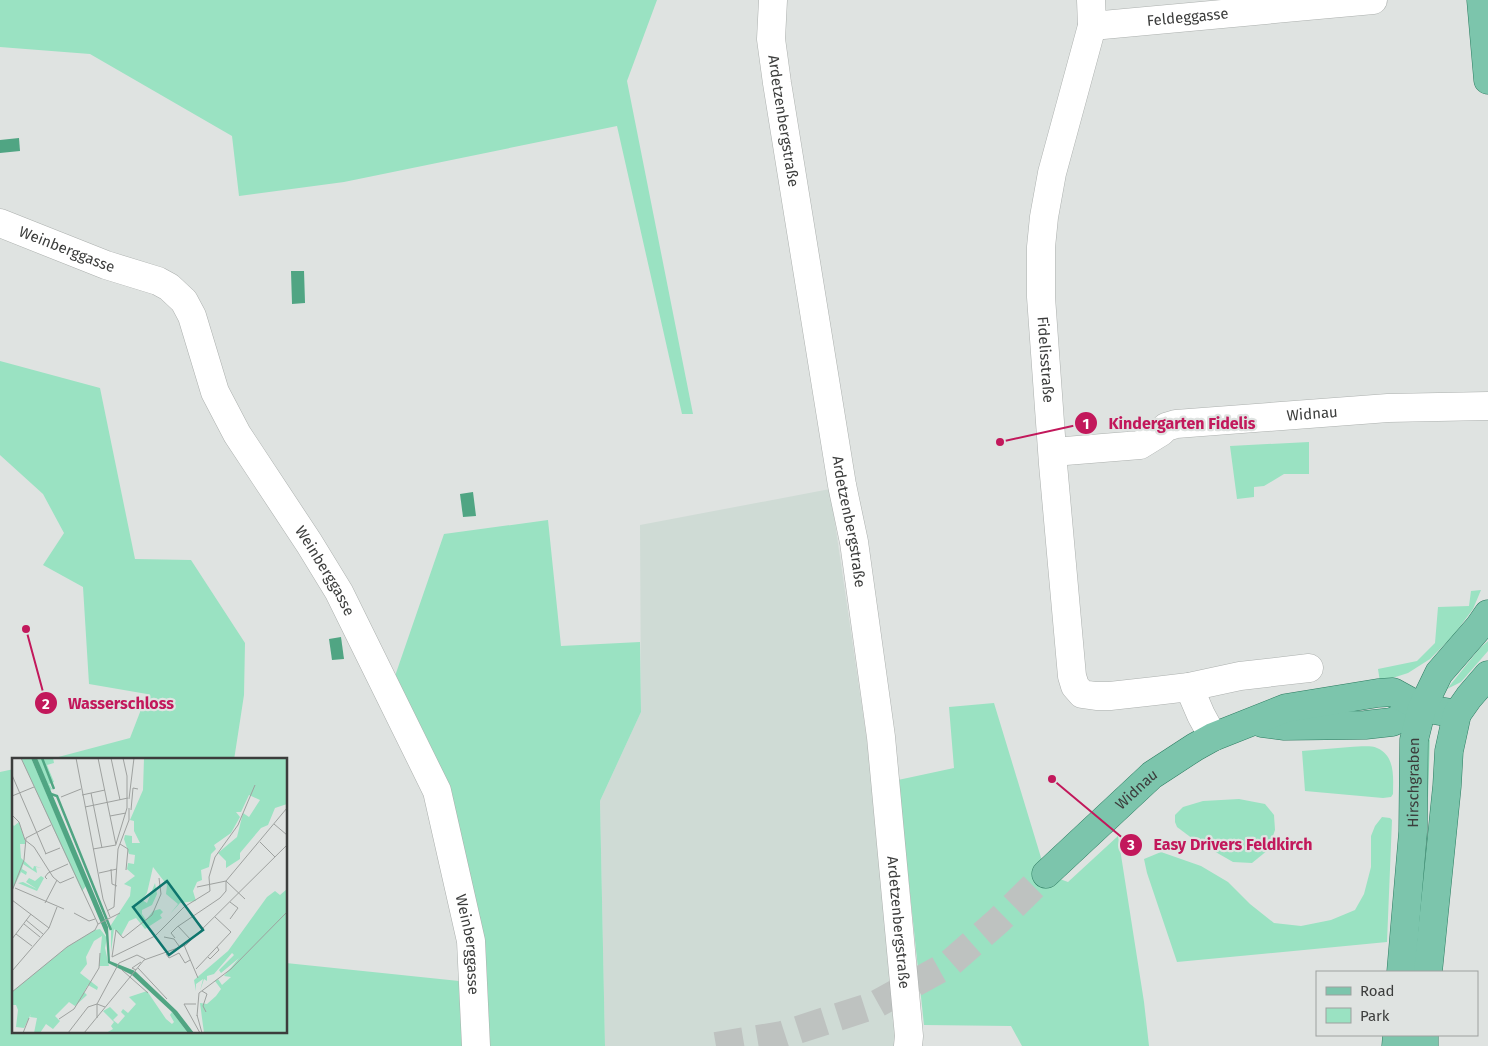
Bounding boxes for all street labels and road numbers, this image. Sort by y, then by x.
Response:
street label: Feldeggasse [1146,4,1229,30]
street label: Ardetzenbergstraße [764,54,803,188]
street label: Weinberggasse [16,222,117,276]
street label: Fidelisstraße [1033,316,1058,403]
street label: Widnau [1286,403,1338,425]
street label: Ardetzenbergstraße [828,455,869,589]
street label: Weinberggasse [291,522,358,619]
street label: Hirschgraben [1404,737,1423,828]
street label: Widnau [1112,765,1161,813]
street label: Ardetzenbergstraße [883,855,914,990]
street label: Weinberggasse [452,892,483,995]

